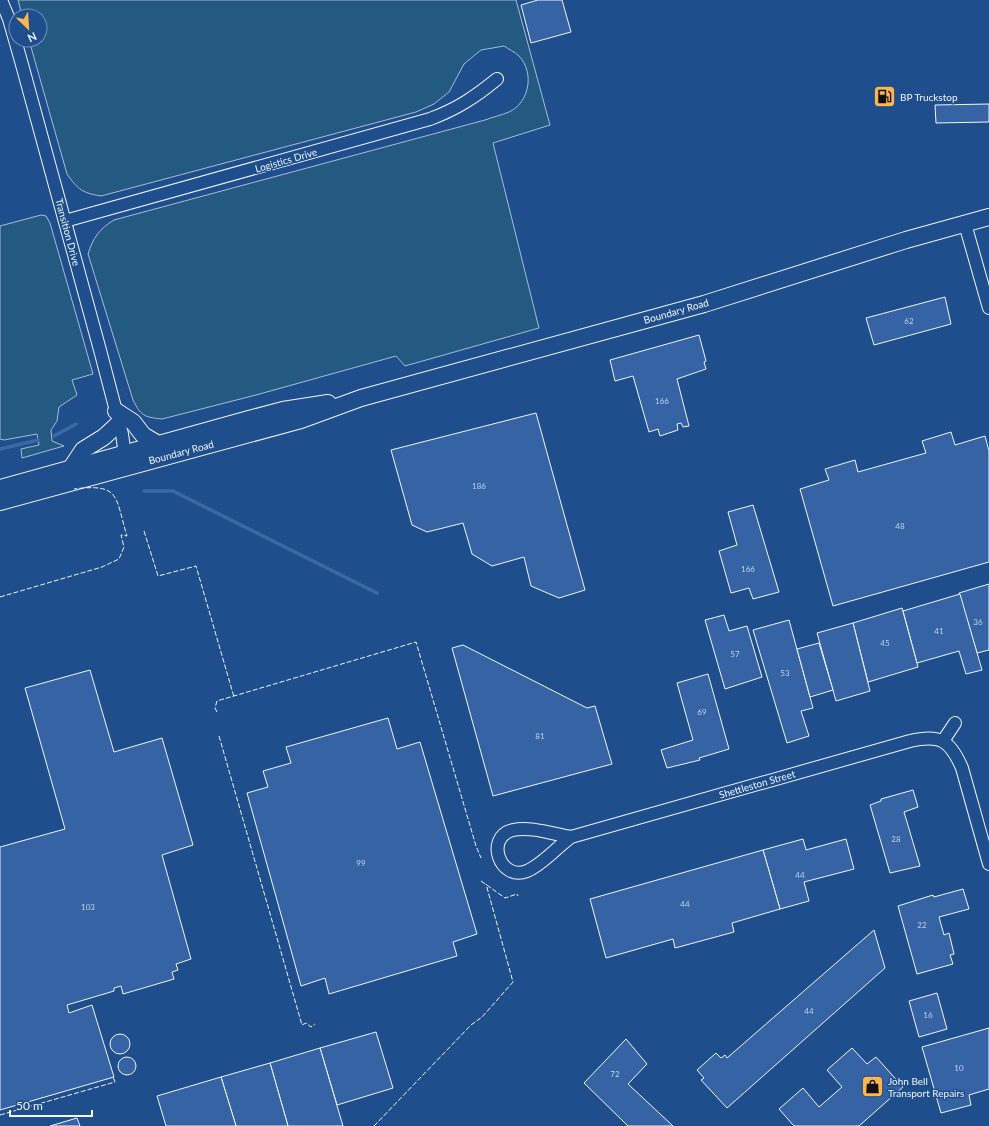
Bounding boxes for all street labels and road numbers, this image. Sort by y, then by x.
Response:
street label: Logistics Drive [254,145,318,175]
street label: Transition Drive [53,197,83,267]
street label: Boundary Road [642,296,710,326]
street label: Boundary Road [147,438,215,466]
street label: Shettleston Street [718,767,797,801]

